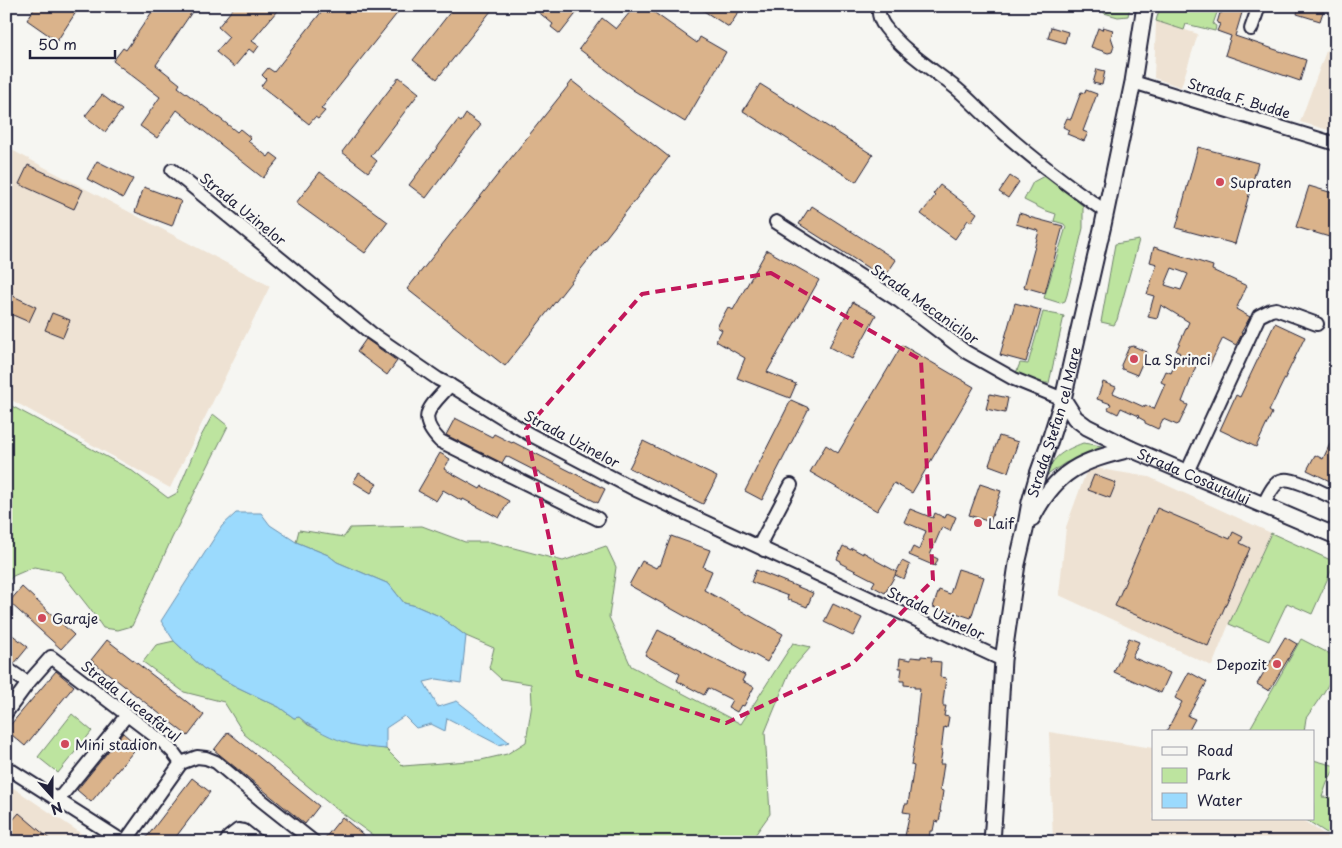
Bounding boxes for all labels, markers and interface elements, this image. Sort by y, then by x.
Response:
scale bar [30,28,115,60]
text: 50 m [38,32,77,55]
street label: Strada F. Budde [1185,72,1293,124]
street label: Strada Uzinelor [195,168,291,251]
place label: Supraten [1230,172,1292,193]
marker: Supraten [1214,176,1226,188]
street label: Strada Mecanicilor [867,259,984,350]
street label: Strada Ștefan cel Mare [1021,345,1085,500]
place label: La Sprinci [1144,349,1211,370]
marker: La Sprinci [1128,353,1140,365]
street label: Strada Uzinelor [520,405,624,473]
street label: Strada Cosăuțului [1134,442,1254,509]
place label: Laif [988,513,1015,534]
marker: Laif [972,517,984,529]
street label: Strada Uzinelor [884,581,989,645]
place label: Garaje [52,608,98,629]
marker: Garaje [36,612,48,624]
place label: Depozit [1216,654,1267,675]
street label: Strada Luceafărul [77,655,185,747]
marker: Depozit [1271,658,1283,670]
legend [1152,730,1314,820]
place label: Mini stadion [75,734,158,755]
marker: Mini stadion [59,738,71,750]
text: Road [1197,738,1233,761]
text: Park [1197,762,1231,785]
north arrow [28,770,78,820]
text: Water [1197,788,1242,811]
text: N [48,797,66,820]

